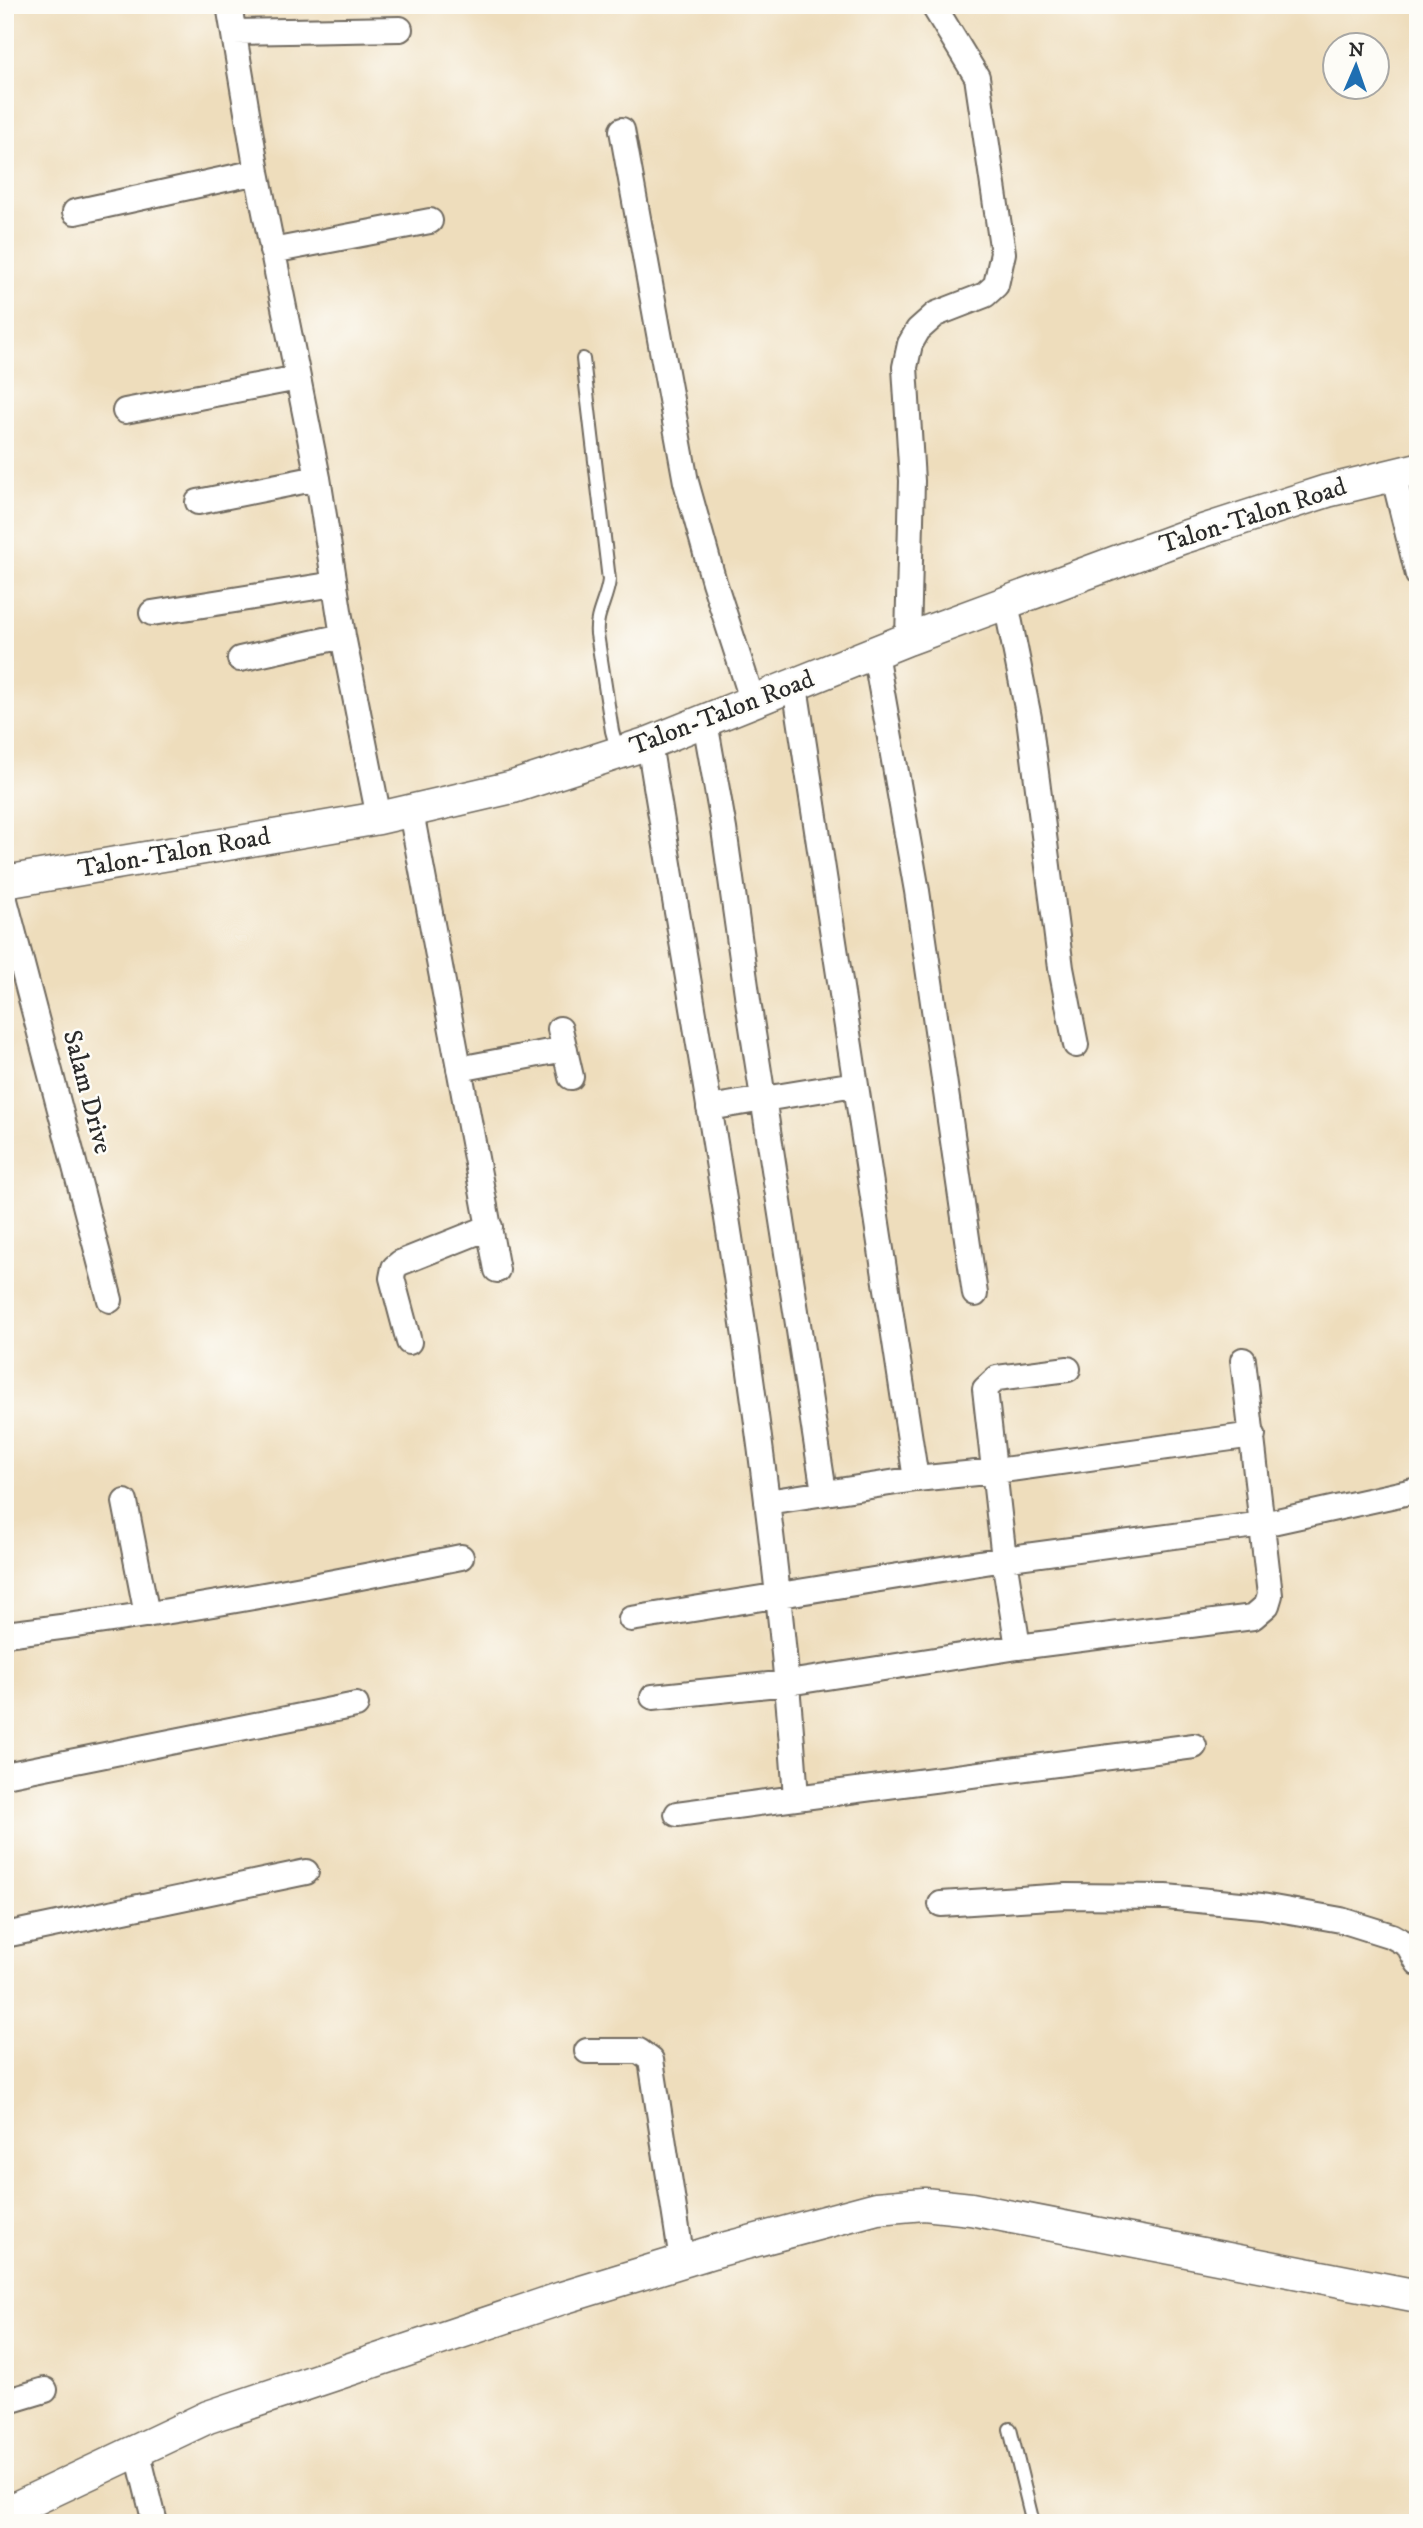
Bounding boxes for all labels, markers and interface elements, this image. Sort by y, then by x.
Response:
north arrow [1322,32,1392,102]
text: N [1348,39,1365,62]
street label: Talon-Talon Road [1155,470,1351,562]
street label: Talon-Talon Road [625,663,819,763]
street label: Talon-Talon Road [75,820,273,886]
street label: Salam Drive [55,1027,119,1157]

